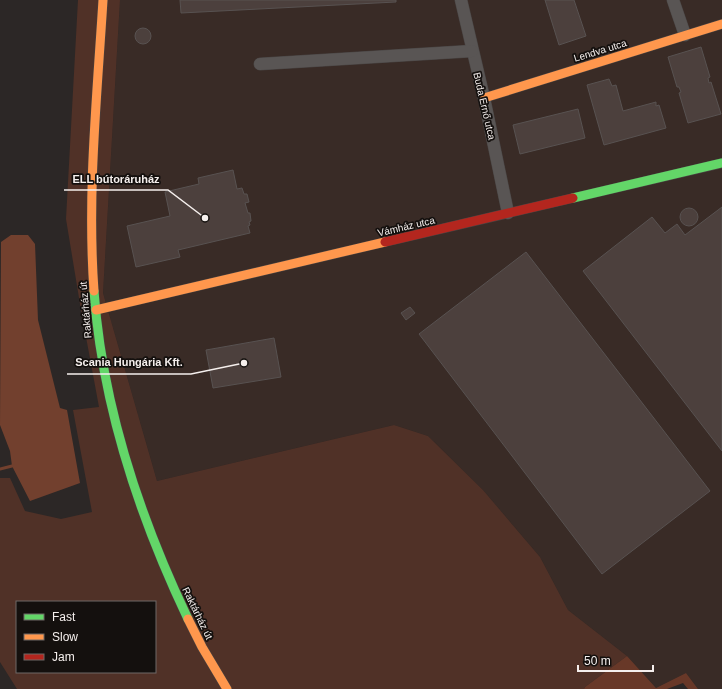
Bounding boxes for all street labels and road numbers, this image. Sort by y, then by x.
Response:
street label: Lendva utca [572,37,628,64]
street label: Buda Ernő utca [471,71,498,141]
street label: Vámház utca [376,214,436,238]
street label: Raktárház út [78,281,93,339]
street label: Raktárház út [180,585,215,641]

